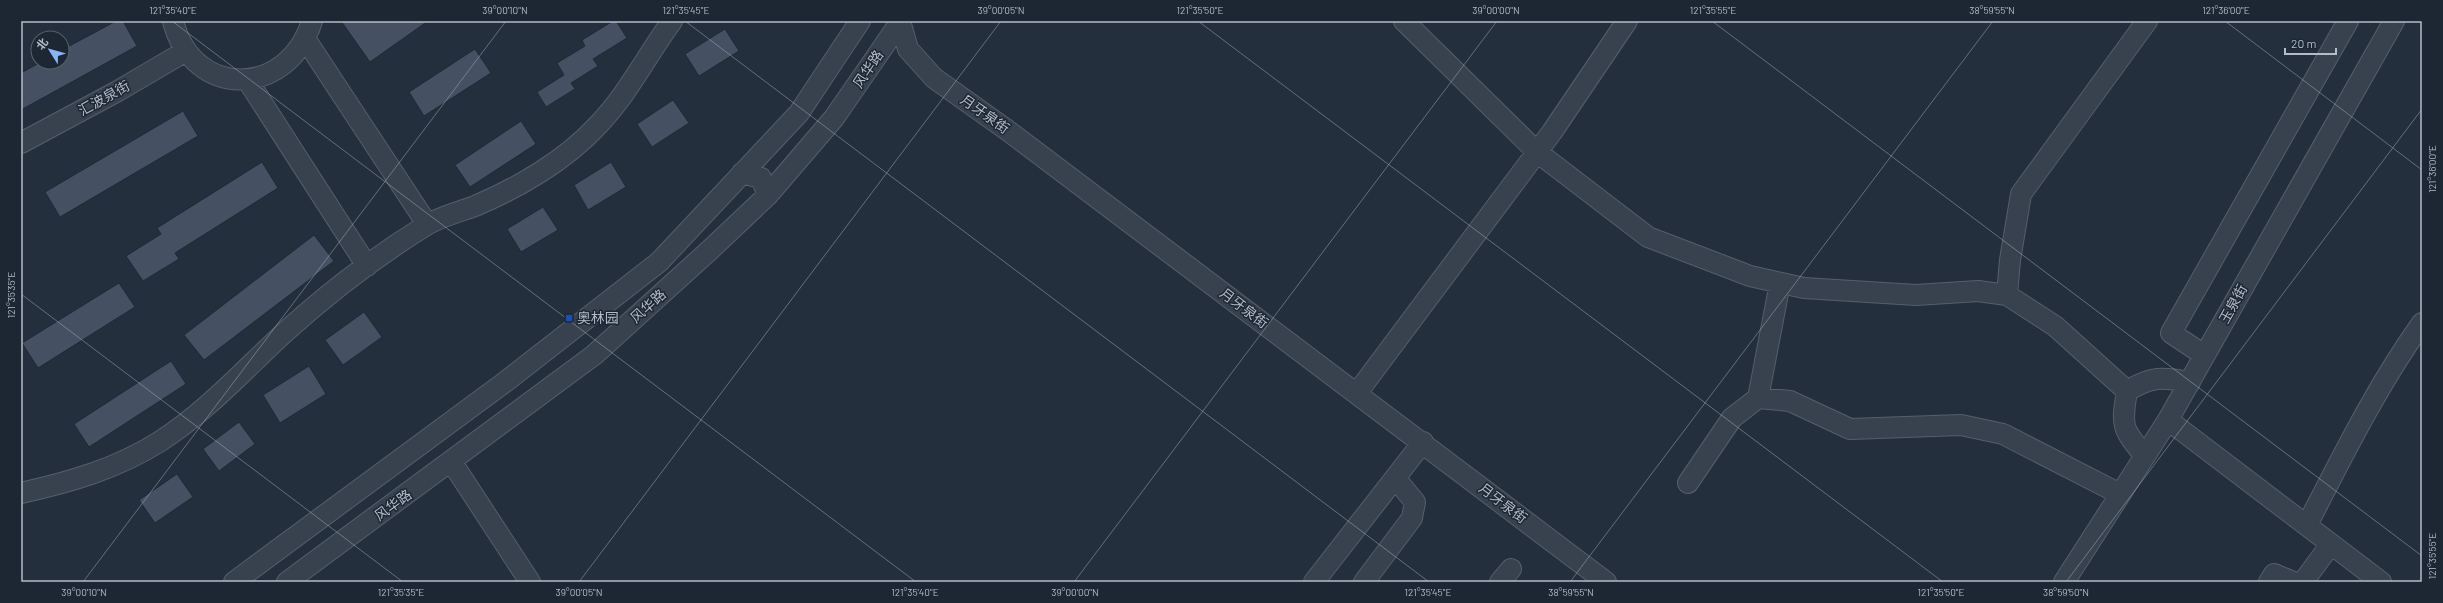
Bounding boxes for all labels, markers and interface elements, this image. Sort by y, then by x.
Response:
text: 121°35'40"E [149,4,197,16]
text: 39°00'10"N [482,4,528,16]
text: 121°35'45"E [663,4,709,16]
text: 39°00'05"N [978,4,1024,16]
text: 121°35'50"E [1176,4,1224,16]
text: 39°00'00"N [1472,4,1520,16]
text: 121°35'55"E [1690,4,1736,16]
text: 38°59'55"N [1969,4,2015,16]
text: 121°36'00"E [2202,4,2250,16]
north arrow [30,30,70,70]
scale bar [2285,30,2336,56]
text: 北 [33,35,50,52]
text: 20 m [2291,36,2317,50]
street label: 风华路 [849,47,886,91]
street label: 汇波泉街 [75,77,132,119]
street label: 月牙泉街 [957,91,1013,137]
text: 121°36'00"E [2426,145,2438,193]
text: 121°35'35"E [5,272,17,318]
street label: 玉泉街 [2215,281,2250,326]
street label: 月牙泉街 [1217,284,1272,331]
street label: 风华路 [626,285,669,326]
place label: 奥林园 [577,309,619,326]
marker: 奥林园 [564,313,574,323]
street label: 月牙泉街 [1476,479,1531,526]
street label: 风华路 [371,485,415,524]
text: 121°35'55"E [2426,533,2438,579]
text: 39°00'10"N [61,586,107,598]
text: 121°35'35"E [378,586,424,598]
text: 39°00'05"N [556,586,602,598]
text: 121°35'40"E [891,586,939,598]
text: 39°00'00"N [1051,586,1099,598]
text: 121°35'45"E [1405,586,1451,598]
text: 38°59'55"N [1548,586,1594,598]
text: 121°35'50"E [1917,586,1965,598]
text: 38°59'50"N [2043,586,2089,598]

